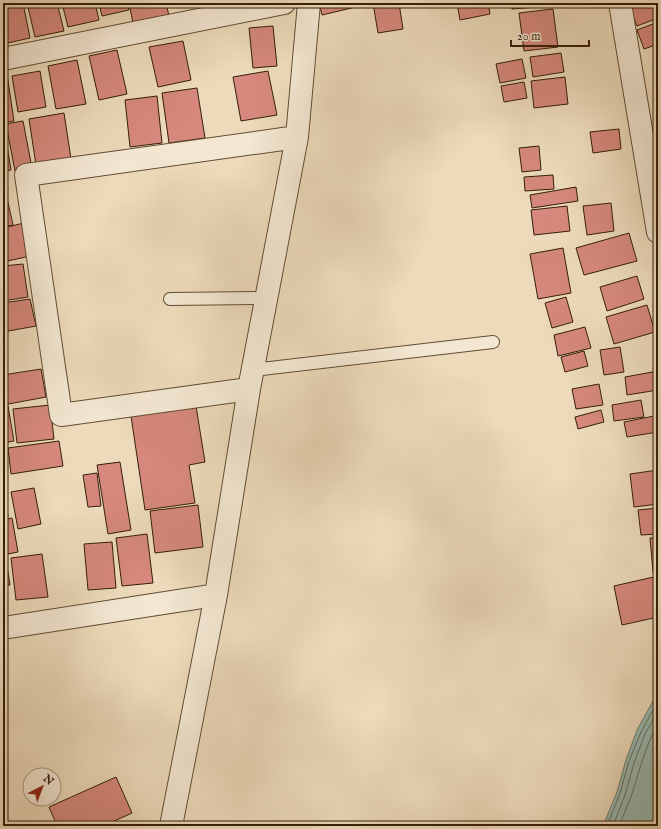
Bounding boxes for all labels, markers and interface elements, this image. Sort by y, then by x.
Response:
scale bar [511,22,589,48]
text: 20 m [517,29,540,44]
north arrow [22,767,62,807]
text: N [39,771,57,789]

